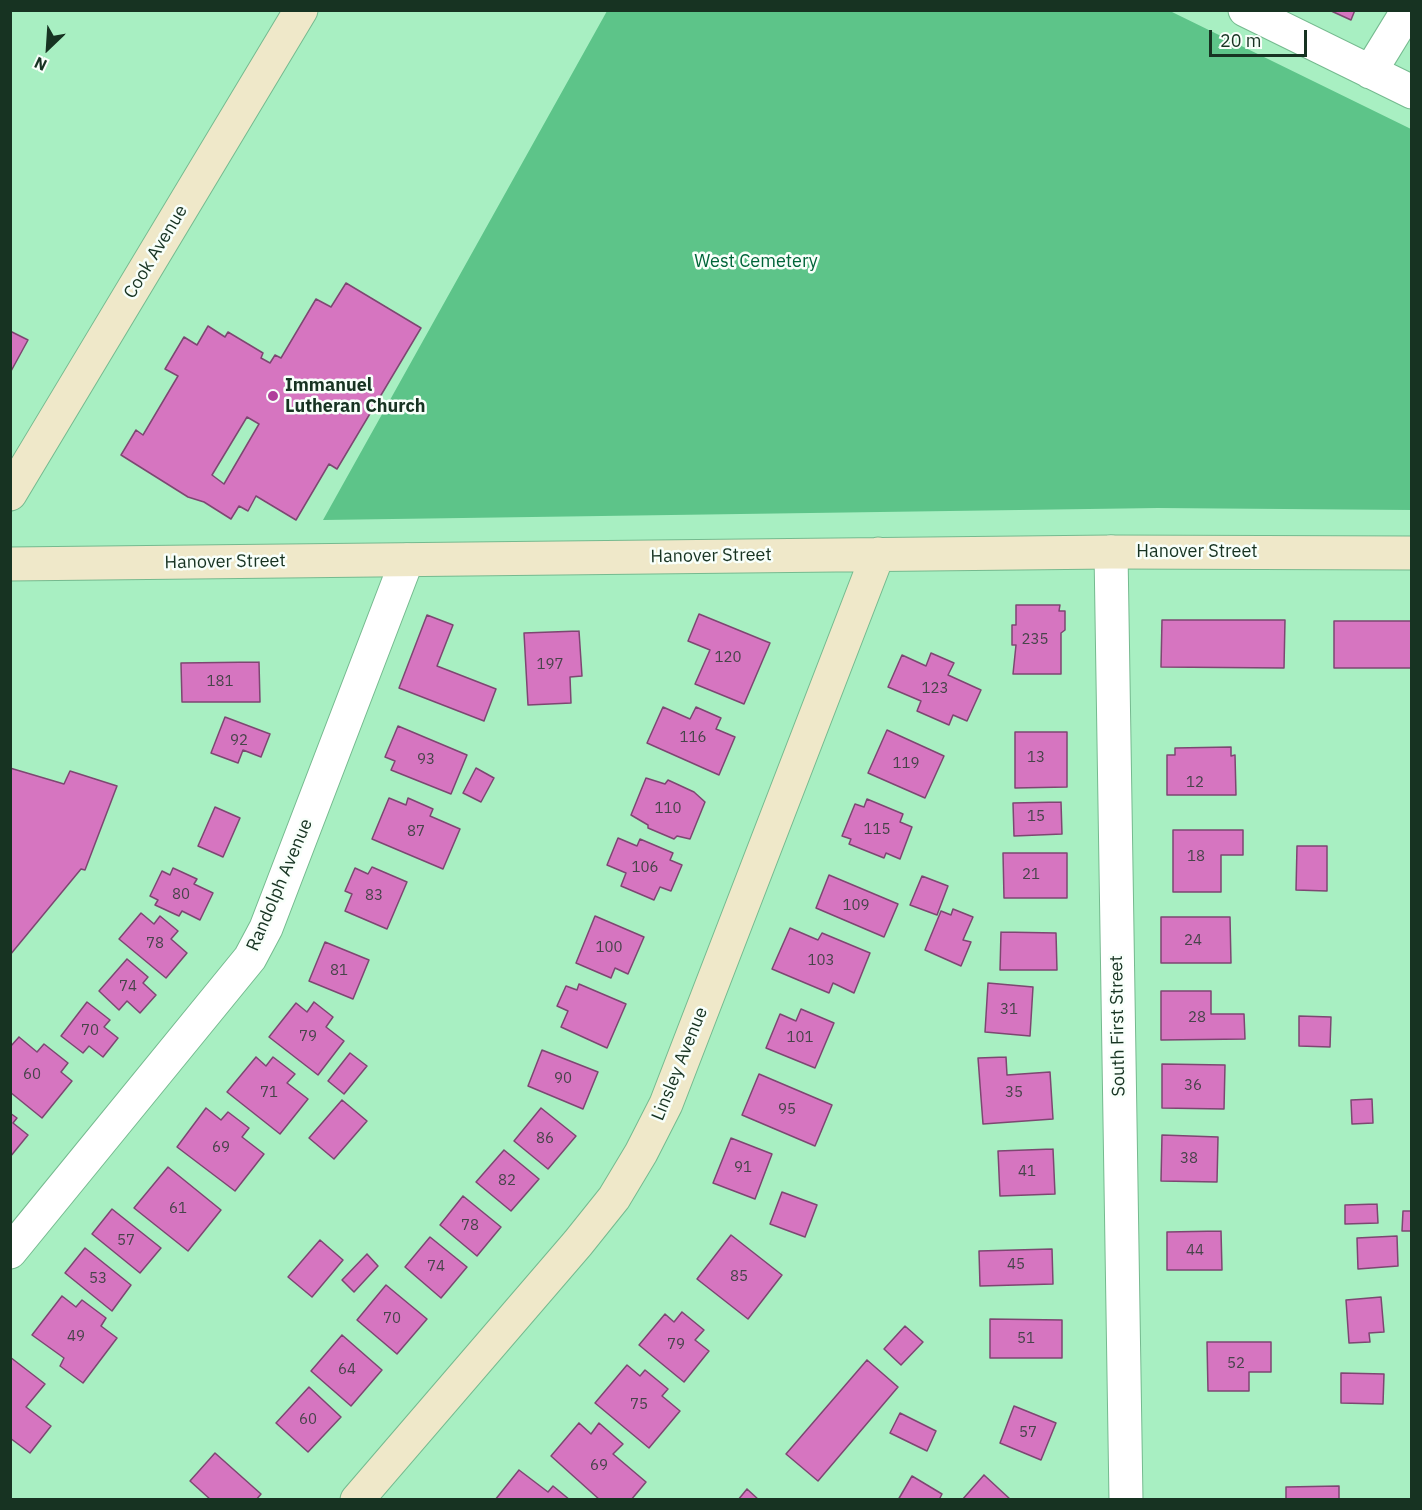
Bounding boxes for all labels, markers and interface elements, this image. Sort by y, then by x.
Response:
north arrow [18,18,78,78]
scale bar [1212,18,1310,56]
text: 20 m [1220,29,1262,52]
text: N [31,53,50,76]
street label: Cook Avenue [120,201,192,303]
park label: West Cemetery [694,251,818,273]
place label: Immanuel Lutheran Church [285,375,426,418]
marker: Immanuel Lutheran Church [266,389,280,403]
street label: Hanover Street [1136,541,1258,563]
street label: Hanover Street [650,544,772,568]
street label: Hanover Street [164,550,286,574]
house number: 235 [1022,631,1048,649]
house number: 120 [715,649,741,667]
house number: 197 [537,656,563,674]
house number: 181 [207,673,233,691]
house number: 123 [922,680,948,698]
house number: 116 [680,729,706,747]
house number: 92 [230,732,248,750]
house number: 13 [1027,749,1045,767]
house number: 93 [417,751,435,769]
house number: 119 [893,755,919,773]
house number: 12 [1186,774,1204,792]
house number: 110 [655,800,681,818]
house number: 15 [1027,808,1045,826]
street label: Randolph Avenue [242,816,318,954]
house number: 115 [864,821,890,839]
house number: 87 [407,823,425,841]
house number: 18 [1187,848,1205,866]
house number: 106 [632,859,658,877]
house number: 21 [1022,866,1040,884]
house number: 80 [172,886,190,904]
house number: 83 [365,887,383,905]
house number: 109 [843,897,869,915]
house number: 24 [1184,932,1202,950]
house number: 78 [146,935,164,953]
house number: 100 [596,939,622,957]
house number: 103 [808,952,834,970]
street label: South First Street [1106,955,1130,1097]
house number: 81 [330,962,348,980]
house number: 74 [119,978,137,996]
house number: 31 [1000,1001,1018,1019]
street label: Linsley Avenue [647,1004,713,1124]
house number: 28 [1188,1009,1206,1027]
house number: 70 [81,1022,99,1040]
house number: 79 [299,1028,317,1046]
house number: 101 [787,1029,813,1047]
house number: 60 [23,1066,41,1084]
house number: 90 [554,1070,572,1088]
house number: 36 [1184,1077,1202,1095]
house number: 71 [260,1084,278,1102]
house number: 35 [1005,1084,1023,1102]
house number: 95 [778,1101,796,1119]
house number: 86 [536,1130,554,1148]
house number: 69 [212,1139,230,1157]
house number: 38 [1180,1150,1198,1168]
house number: 91 [734,1159,752,1177]
house number: 41 [1018,1163,1036,1181]
house number: 82 [498,1172,516,1190]
house number: 61 [169,1200,187,1218]
house number: 78 [461,1217,479,1235]
house number: 57 [117,1232,135,1250]
house number: 44 [1186,1242,1204,1260]
house number: 45 [1007,1256,1025,1274]
house number: 74 [427,1258,445,1276]
house number: 85 [730,1268,748,1286]
house number: 53 [89,1270,107,1288]
house number: 70 [383,1310,401,1328]
house number: 49 [67,1328,85,1346]
house number: 51 [1017,1330,1035,1348]
house number: 79 [667,1336,685,1354]
house number: 52 [1227,1355,1245,1373]
house number: 64 [338,1361,356,1379]
house number: 75 [630,1396,648,1414]
house number: 60 [299,1411,317,1429]
house number: 57 [1019,1424,1037,1442]
house number: 69 [590,1457,608,1475]

